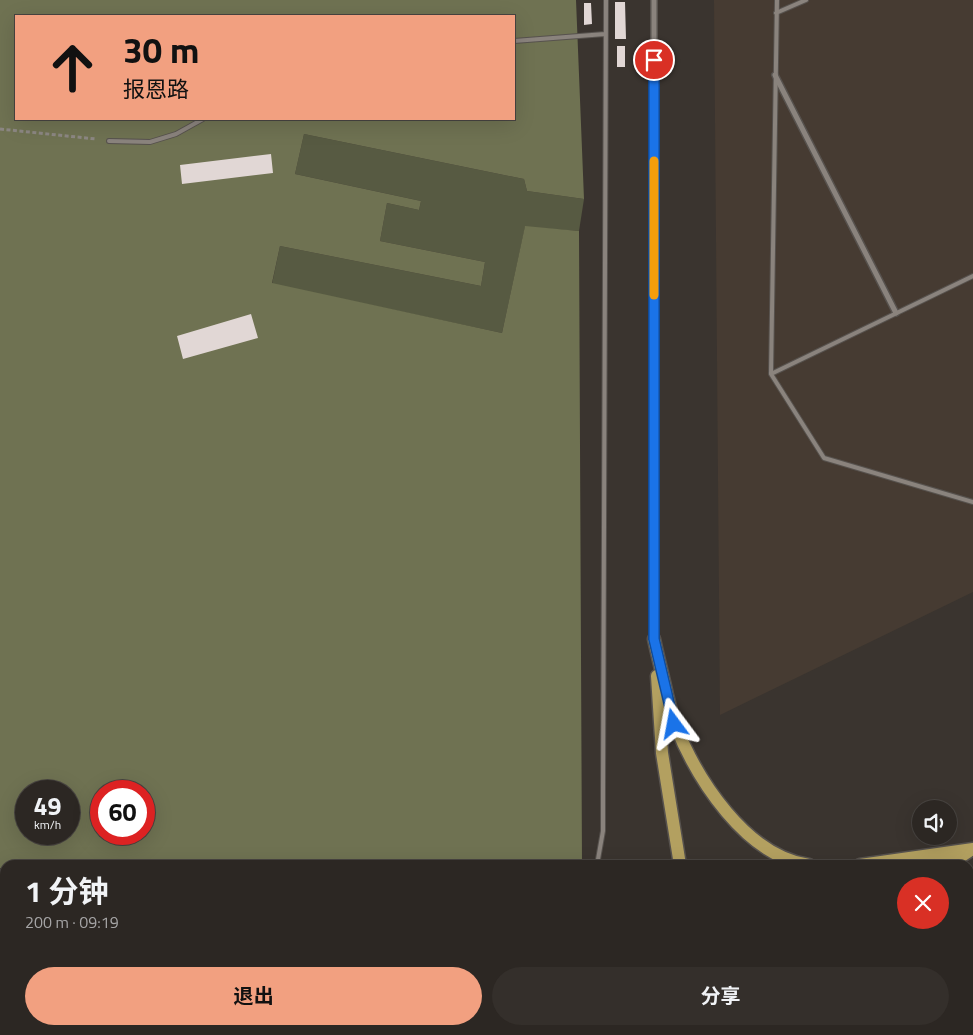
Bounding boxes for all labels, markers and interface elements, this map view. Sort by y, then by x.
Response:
text: 30 m [123,23,199,77]
icon: ahead [40,35,105,100]
pin [633,39,675,81]
icon: arrive [640,46,668,74]
text: 报恩路 [123,72,189,106]
position arrow [647,697,699,749]
speed limit sign: 60 [90,780,155,845]
text: 49 [33,787,62,825]
map controls [912,800,957,845]
button: sound [912,800,957,845]
text: km/h [34,815,61,834]
text: 1 分钟 [25,868,108,914]
button: close [897,877,949,929]
text: 200 m · 09:19 [25,910,119,934]
button: 退出 [25,967,482,1025]
button: 分享 [492,967,949,1025]

